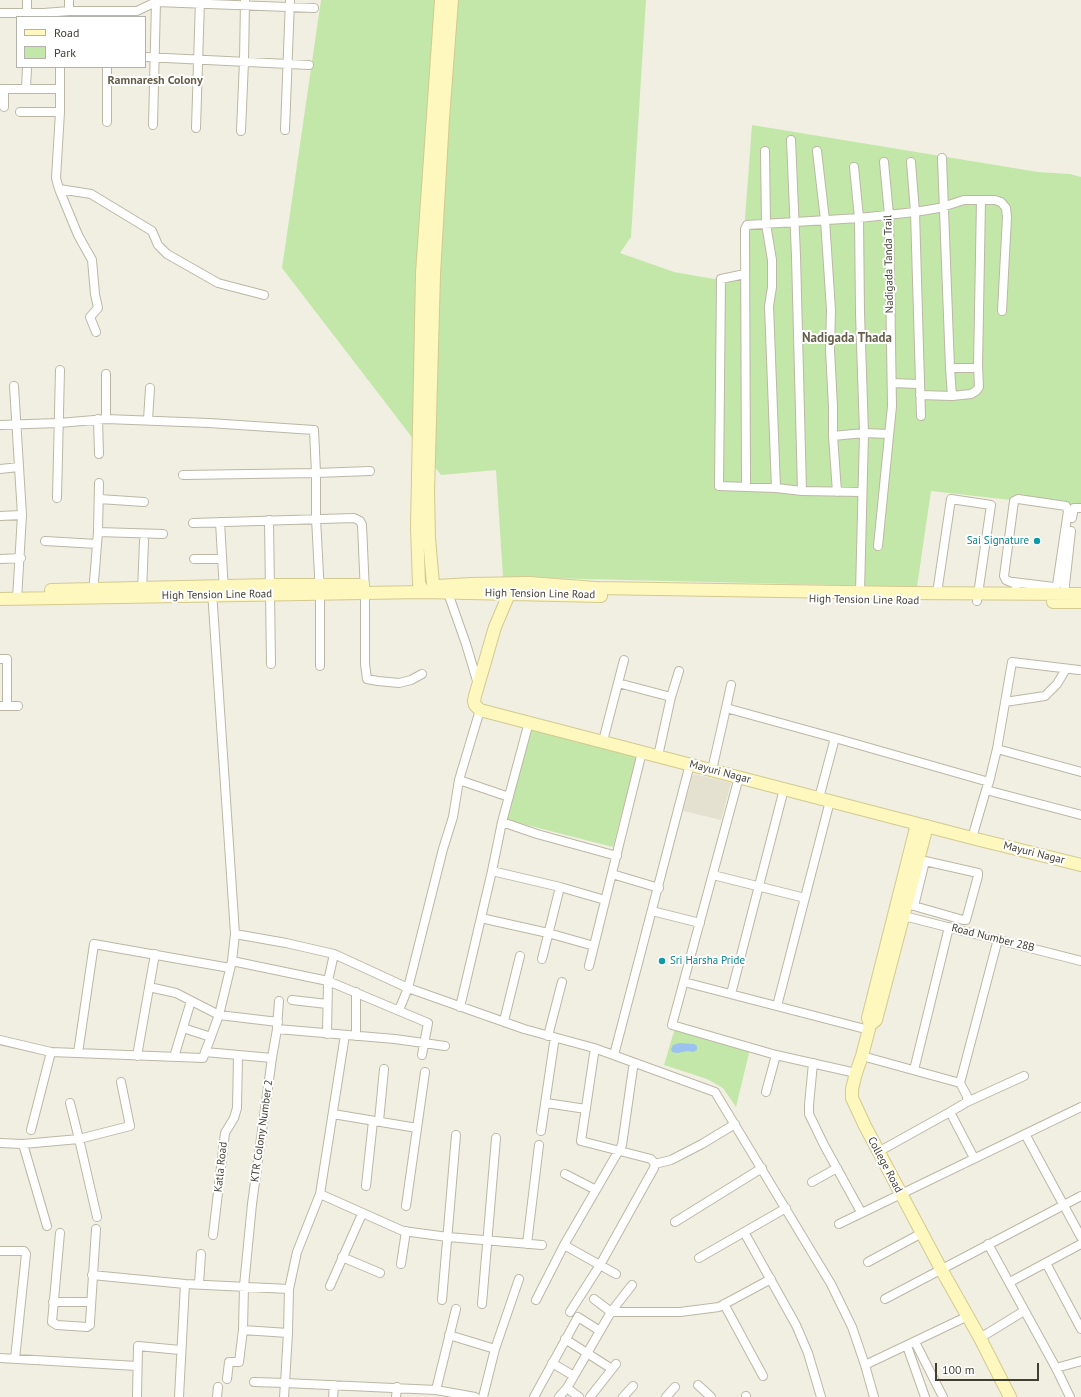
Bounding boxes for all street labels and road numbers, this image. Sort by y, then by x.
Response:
street label: Nadigada Tanda Trail [882,215,896,313]
street label: High Tension Line Road [485,586,595,602]
street label: High Tension Line Road [162,587,272,603]
street label: High Tension Line Road [809,592,919,608]
street label: Mayuri Nagar [688,757,752,787]
street label: Mayuri Nagar [1002,839,1066,867]
street label: Road Number 28B [950,921,1036,955]
street label: KTR Colony Number 2 [248,1079,276,1183]
street label: College Road [865,1135,905,1195]
street label: Katla Road [212,1141,230,1193]

